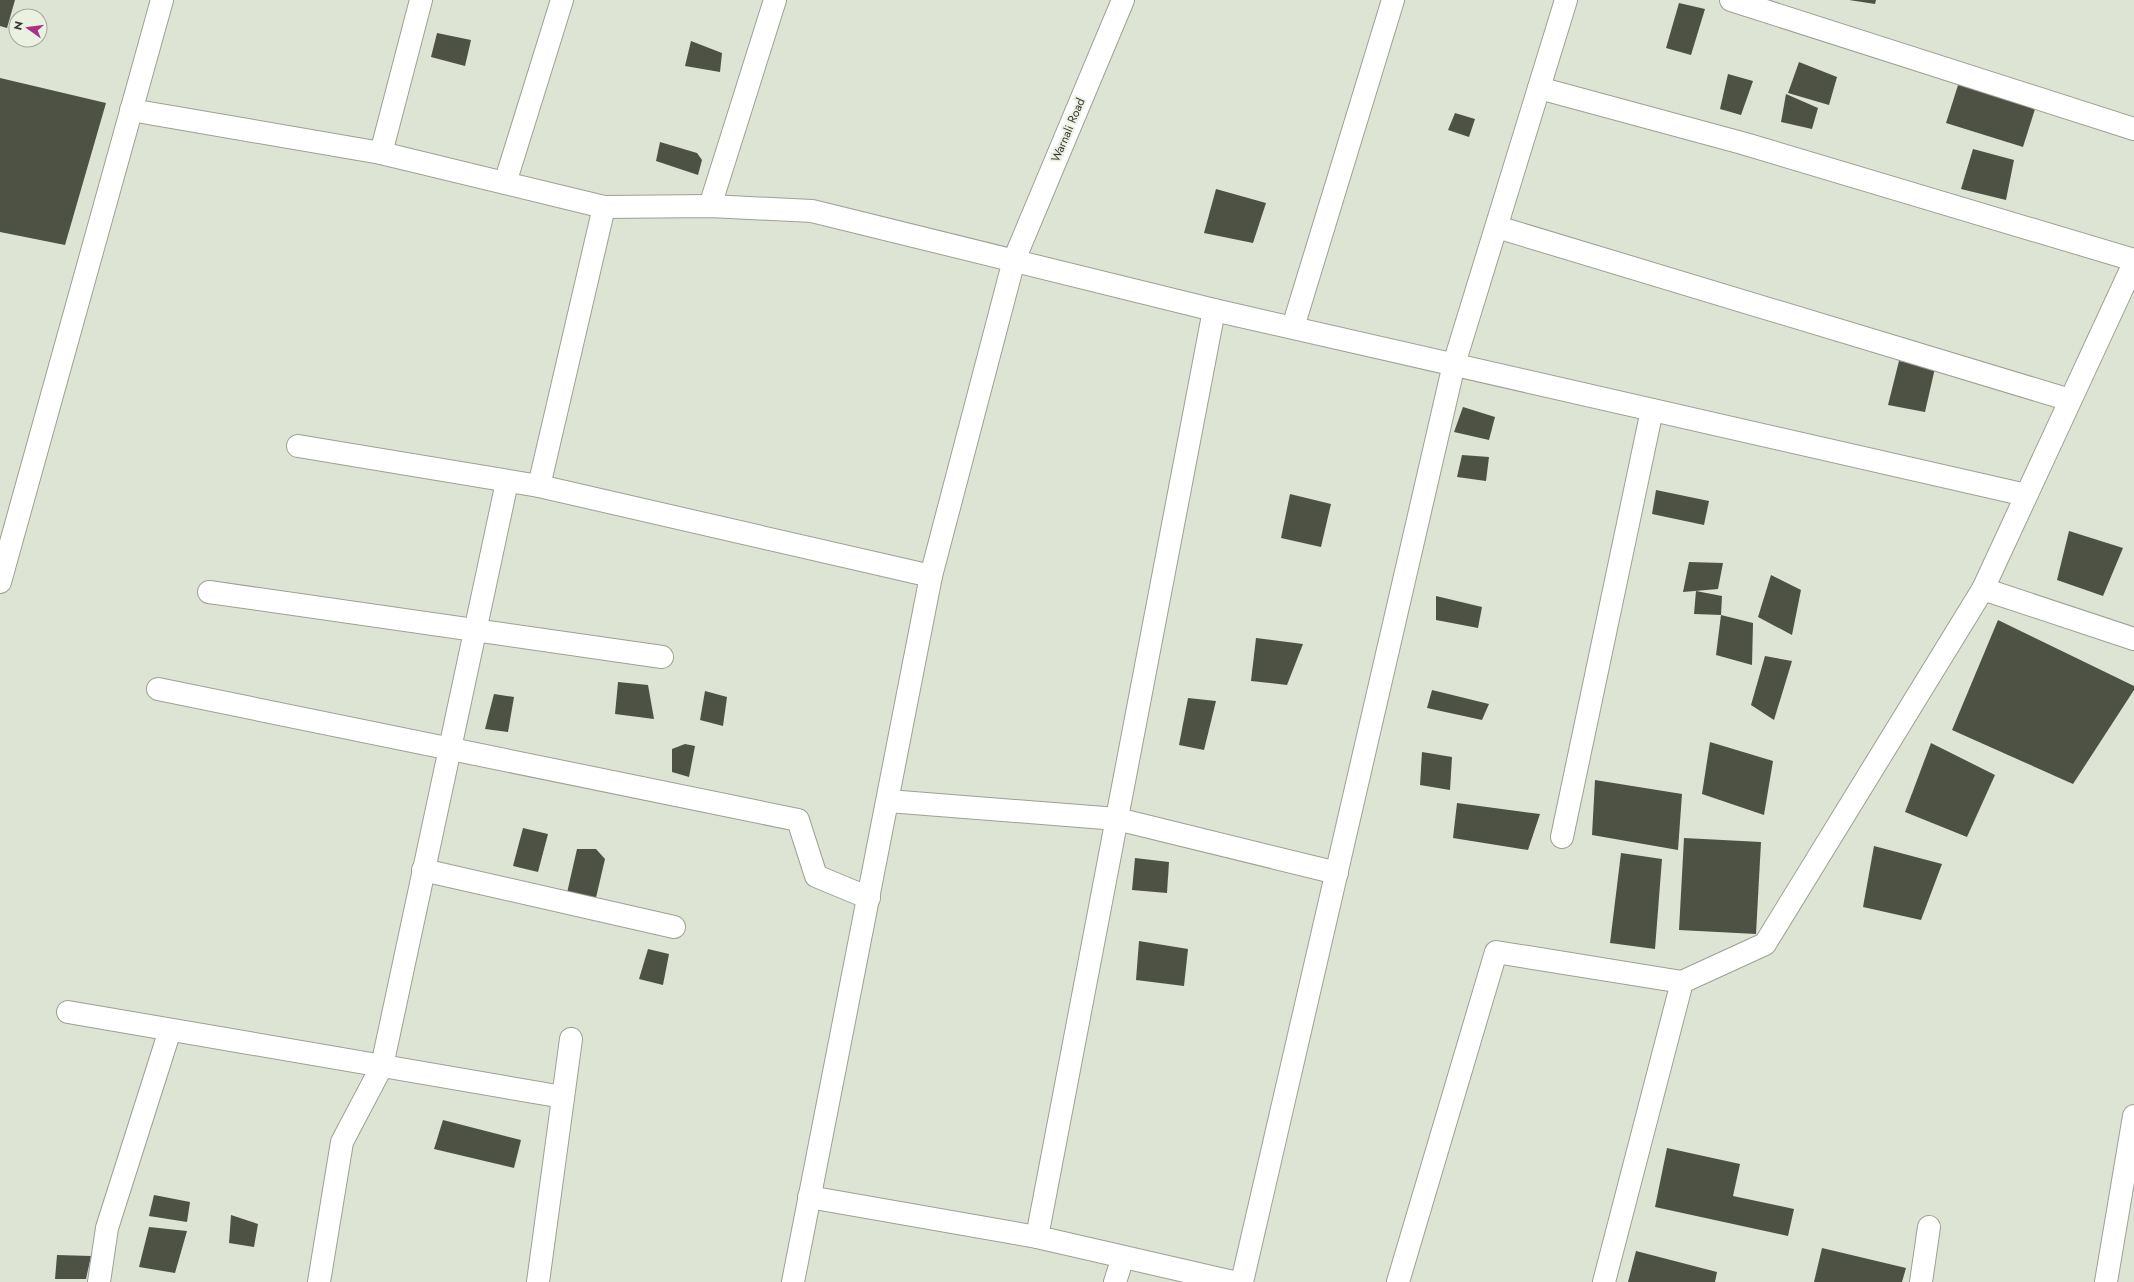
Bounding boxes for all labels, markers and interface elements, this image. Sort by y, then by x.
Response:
north arrow [8,8,48,48]
text: N [9,19,27,32]
street label: Warnali Road [1046,95,1090,165]

